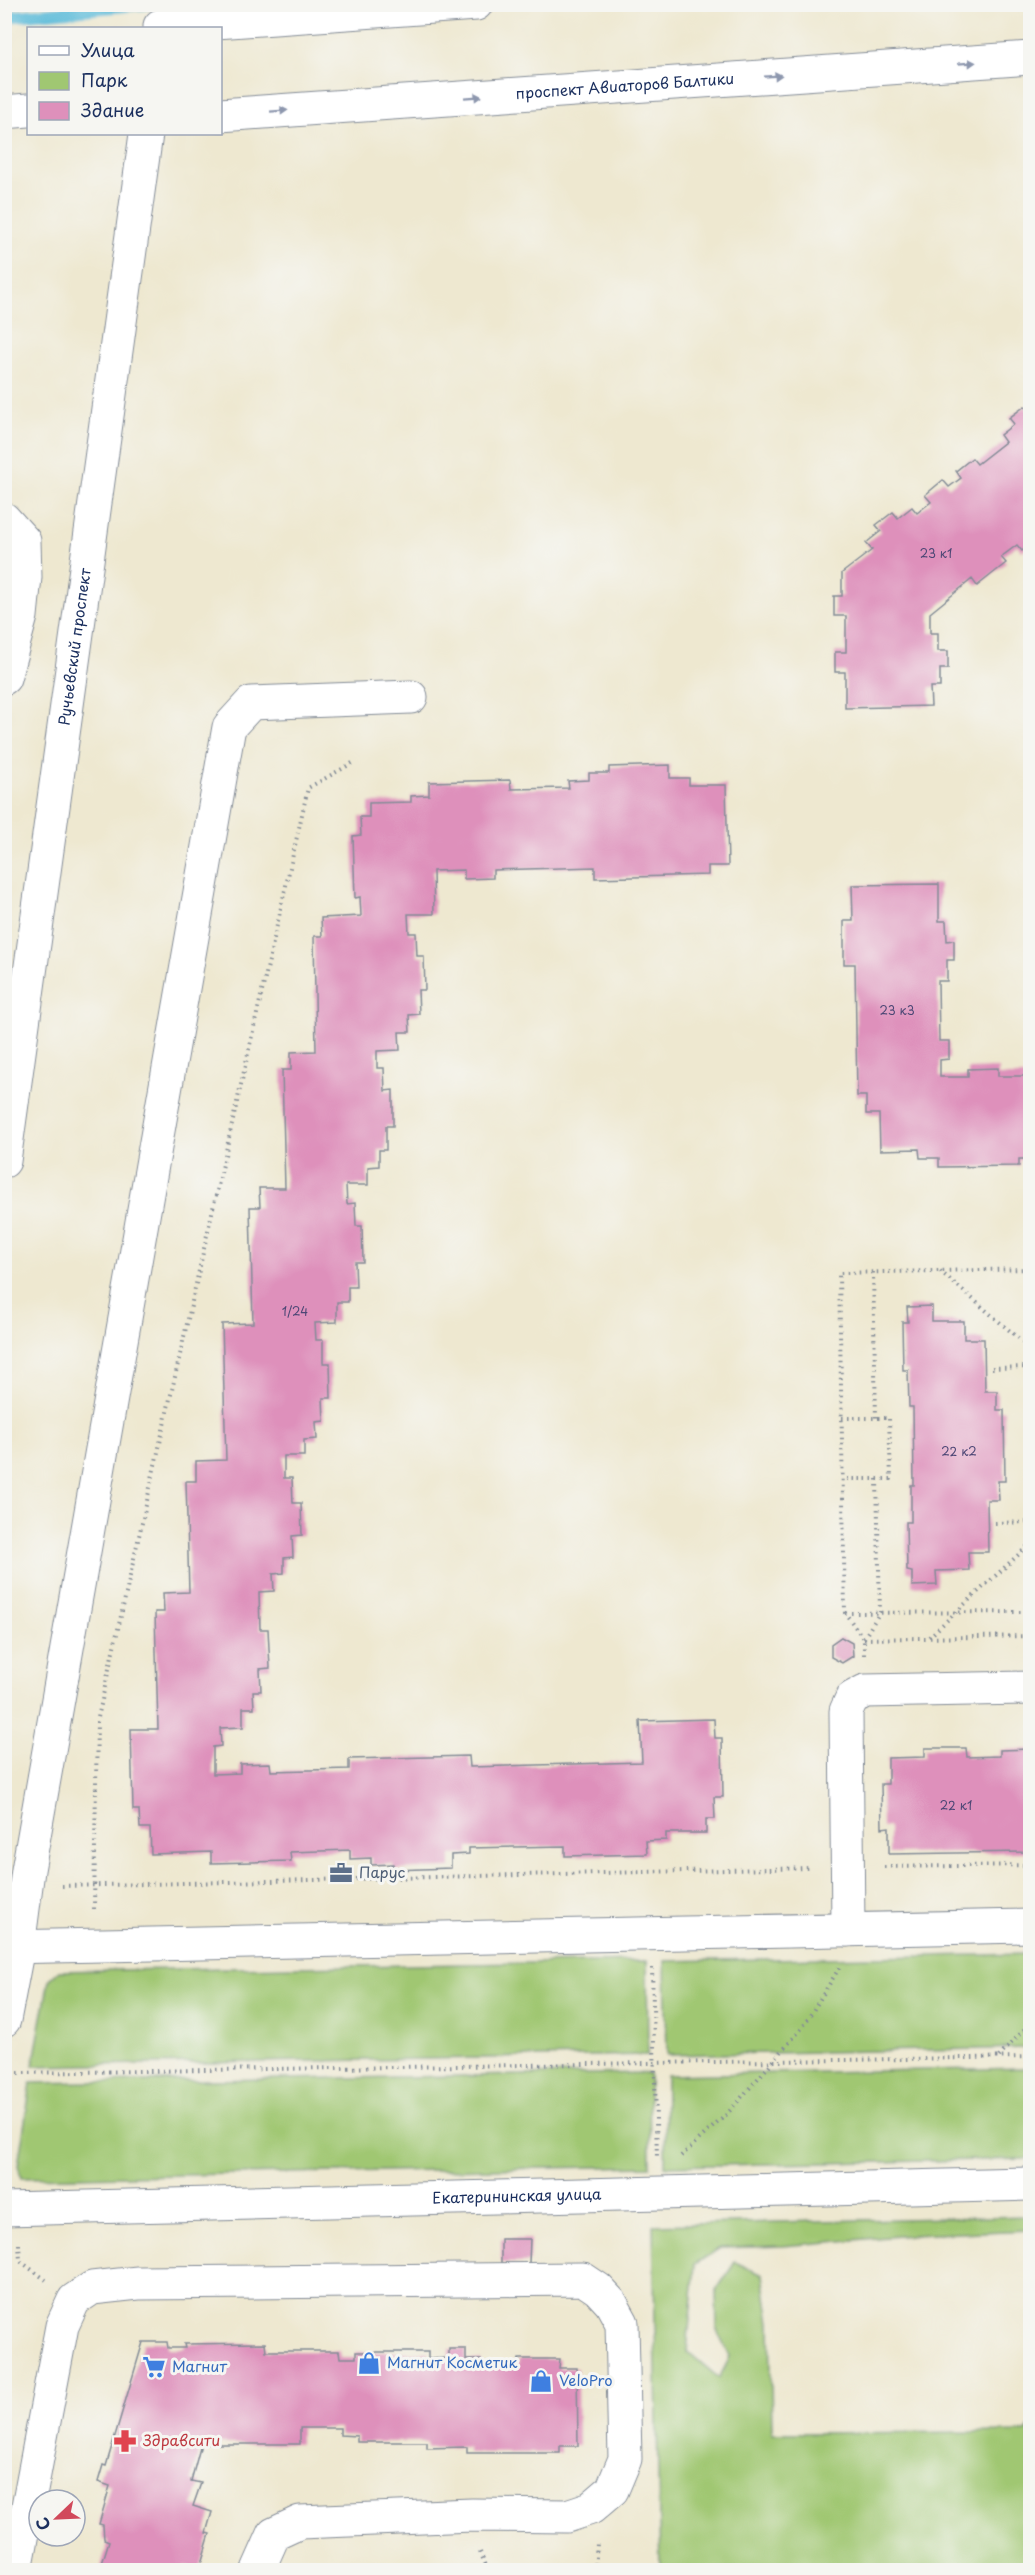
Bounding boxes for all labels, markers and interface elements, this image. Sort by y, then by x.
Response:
legend [27,27,222,135]
text: Улица [81,36,135,63]
one-way arrow [958,58,977,67]
text: Парк [81,66,128,93]
street label: проспект Авиаторов Балтики [515,66,735,104]
one-way arrow [763,72,782,81]
one-way arrow [464,93,483,102]
text: Здание [81,96,144,123]
one-way arrow [269,106,288,116]
house number: 23 к1 [920,544,952,562]
street label: Ручьевский проспект [51,566,96,727]
house number: 23 к3 [879,1001,915,1019]
house number: 1/24 [282,1302,308,1320]
house number: 22 к2 [941,1442,977,1460]
house number: 22 к1 [940,1796,972,1814]
office icon: Парус [328,1860,354,1886]
place label: Парус [359,1860,406,1883]
street label: Екатерининская улица [432,2181,602,2209]
shop icon: Магнит Косметик [356,2350,382,2376]
place label: Магнит Косметик [387,2350,517,2373]
supermarket icon: Магнит [141,2354,167,2380]
place label: Магнит [172,2354,227,2377]
shop icon: VeloPro [528,2368,554,2394]
place label: VeloPro [559,2368,613,2391]
pharmacy icon: Здравсити [112,2428,138,2454]
place label: Здравсити [142,2428,220,2451]
north arrow [27,2488,87,2548]
text: С [29,2514,56,2534]

